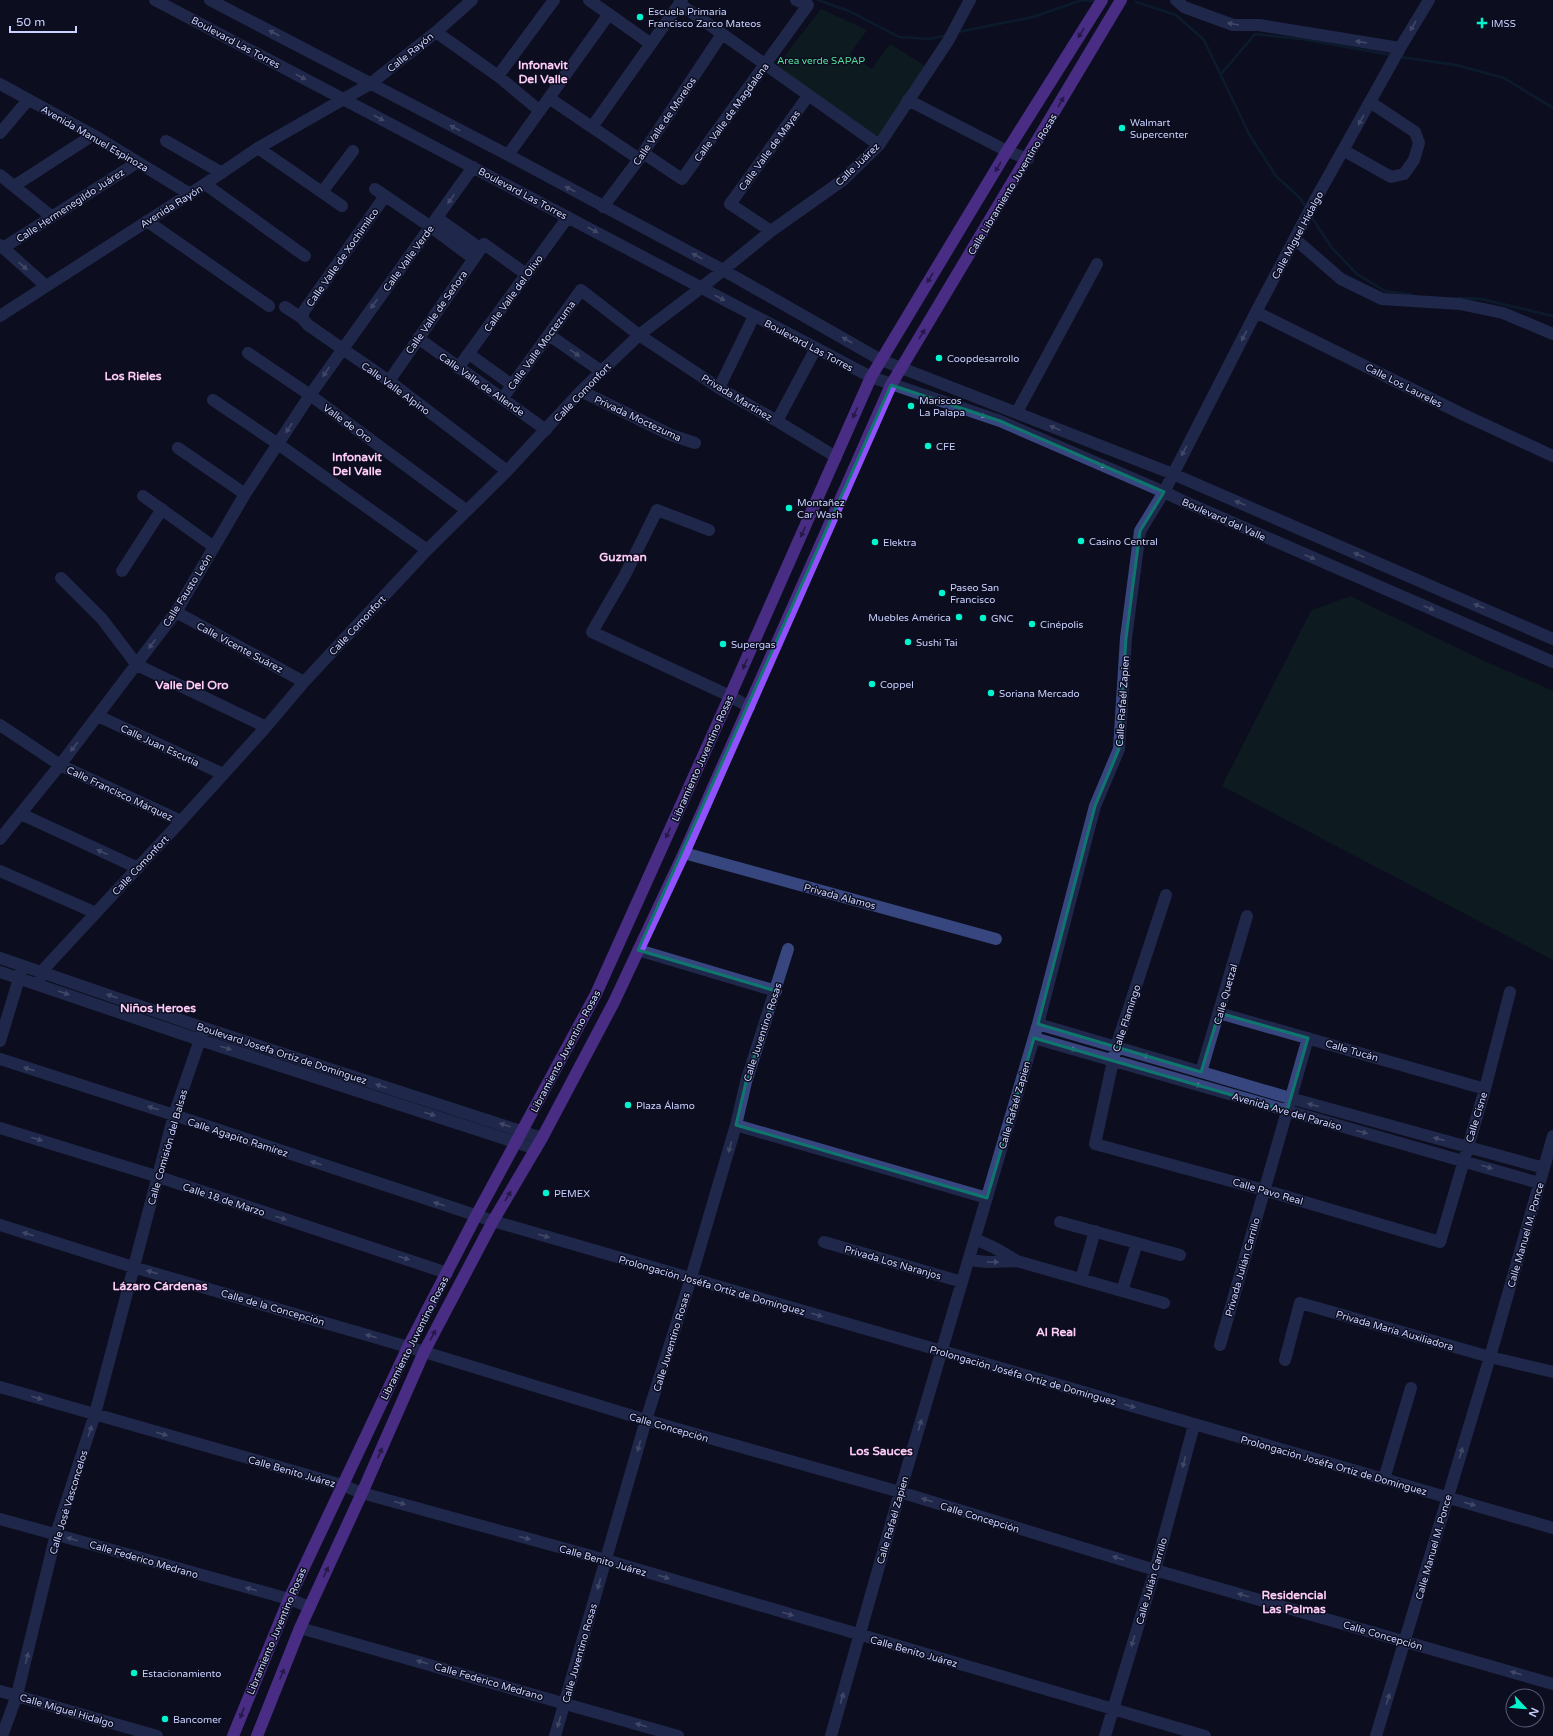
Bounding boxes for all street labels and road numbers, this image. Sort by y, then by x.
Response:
street label: Boulevard Las Torres [189,14,282,71]
street label: Calle Rayón [385,31,436,75]
street label: Calle Valle de Magdalena [692,61,772,164]
street label: Calle Valle de Morelos [631,75,699,168]
street label: Avenida Manuel Espinoza [39,103,150,175]
street label: Calle Valle de Mayas [737,108,803,193]
street label: Calle Libramiento Juventino Rosas [966,112,1060,257]
street label: Calle Juárez [833,141,882,189]
street label: Boulevard Las Torres [476,165,569,222]
street label: Calle Hermenegildo Juárez [14,166,127,245]
street label: Avenida Rayón [138,183,205,231]
street label: Calle Miguel Hidalgo [1270,189,1326,281]
street label: Calle Valle de Xochimilco [304,206,381,309]
street label: Calle Valle Verde [381,223,437,294]
street label: Calle Valle del Olivo [482,253,546,335]
street label: Calle Valle de Señora [403,269,470,357]
street label: Calle Valle Moctezuma [505,299,578,393]
street label: Boulevard Las Torres [762,317,855,374]
street label: Calle Valle de Allende [436,351,527,419]
street label: Calle Valle Alpino [359,360,432,418]
street label: Calle Comonfort [552,361,614,425]
street label: Calle Los Laureles [1363,361,1444,411]
street label: Privada Martínez [699,372,774,424]
street label: Privada Moctezuma [592,393,683,444]
street label: Valle de Oro [321,402,374,446]
street label: Boulevard del Valle [1180,496,1268,544]
street label: Calle Fausto León [161,552,215,629]
street label: Calle Comonfort [327,593,389,658]
street label: Calle Vicente Suárez [194,620,285,676]
street label: Calle Rafaél Zapien [1114,655,1132,747]
street label: Libramiento Juventino Rosas [670,693,736,823]
street label: Calle Juan Escutia [118,722,201,769]
street label: Calle Francisco Márquez [65,764,175,824]
street label: Calle Comonfort [110,833,172,898]
street label: Privada Alamos [802,882,877,912]
street label: Calle Quetzal [1212,963,1240,1026]
street label: Calle Juventino Rosas [741,981,785,1083]
street label: Calle Flamingo [1110,983,1143,1053]
street label: Libramiento Juventino Rosas [528,988,603,1115]
street label: Boulevard Josefa Ortiz de Domínguez [195,1021,368,1087]
street label: Calle Tucán [1324,1038,1380,1064]
street label: Calle Rafaél Zapien [997,1060,1033,1151]
street label: Calle Comisión del Balsas [146,1088,190,1206]
street label: Calle Cisne [1464,1090,1490,1144]
street label: Avenida Ave del Paraíso [1230,1091,1343,1133]
street label: Calle Agapito Ramírez [186,1116,290,1160]
street label: Calle Pavo Real [1231,1176,1304,1208]
street label: Calle 18 de Marzo [181,1181,266,1219]
street label: Calle Manuel M. Ponce [1505,1181,1547,1289]
street label: Privada Julián Carrillo [1223,1217,1263,1318]
street label: Privada Los Naranjos [843,1243,943,1283]
street label: Prolongación Joséfa Ortiz de Domínguez [617,1254,806,1318]
street label: Libramiento Juventino Rosas [378,1275,451,1402]
street label: Calle de la Concepción [219,1287,326,1329]
street label: Calle Juventino Rosas [651,1291,693,1393]
street label: Privada María Auxiliadora [1335,1308,1455,1354]
street label: Prolongación Joséfa Ortiz de Domínguez [928,1344,1117,1408]
street label: Calle Concepción [628,1411,710,1445]
street label: Prolongación Joséfa Ortiz de Domínguez [1239,1434,1428,1498]
street label: Calle José Vasconcelos [47,1449,91,1556]
street label: Calle Benito Juárez [247,1454,337,1490]
street label: Calle Rafaél Zapien [875,1475,911,1566]
street label: Calle Manuel M. Ponce [1413,1493,1455,1601]
street label: Calle Concepción [939,1500,1021,1536]
street label: Calle Julián Carrillo [1134,1537,1170,1626]
street label: Calle Federico Medrano [88,1539,199,1581]
street label: Calle Benito Juárez [558,1543,648,1579]
street label: Libramiento Juventino Rosas [245,1566,309,1697]
street label: Calle Juventino Rosas [560,1602,600,1704]
street label: Calle Concepción [1342,1619,1424,1653]
street label: Calle Benito Juárez [869,1634,959,1670]
street label: Calle Federico Medrano [433,1661,544,1703]
street label: Calle Miguel Hidalgo [18,1692,115,1730]

